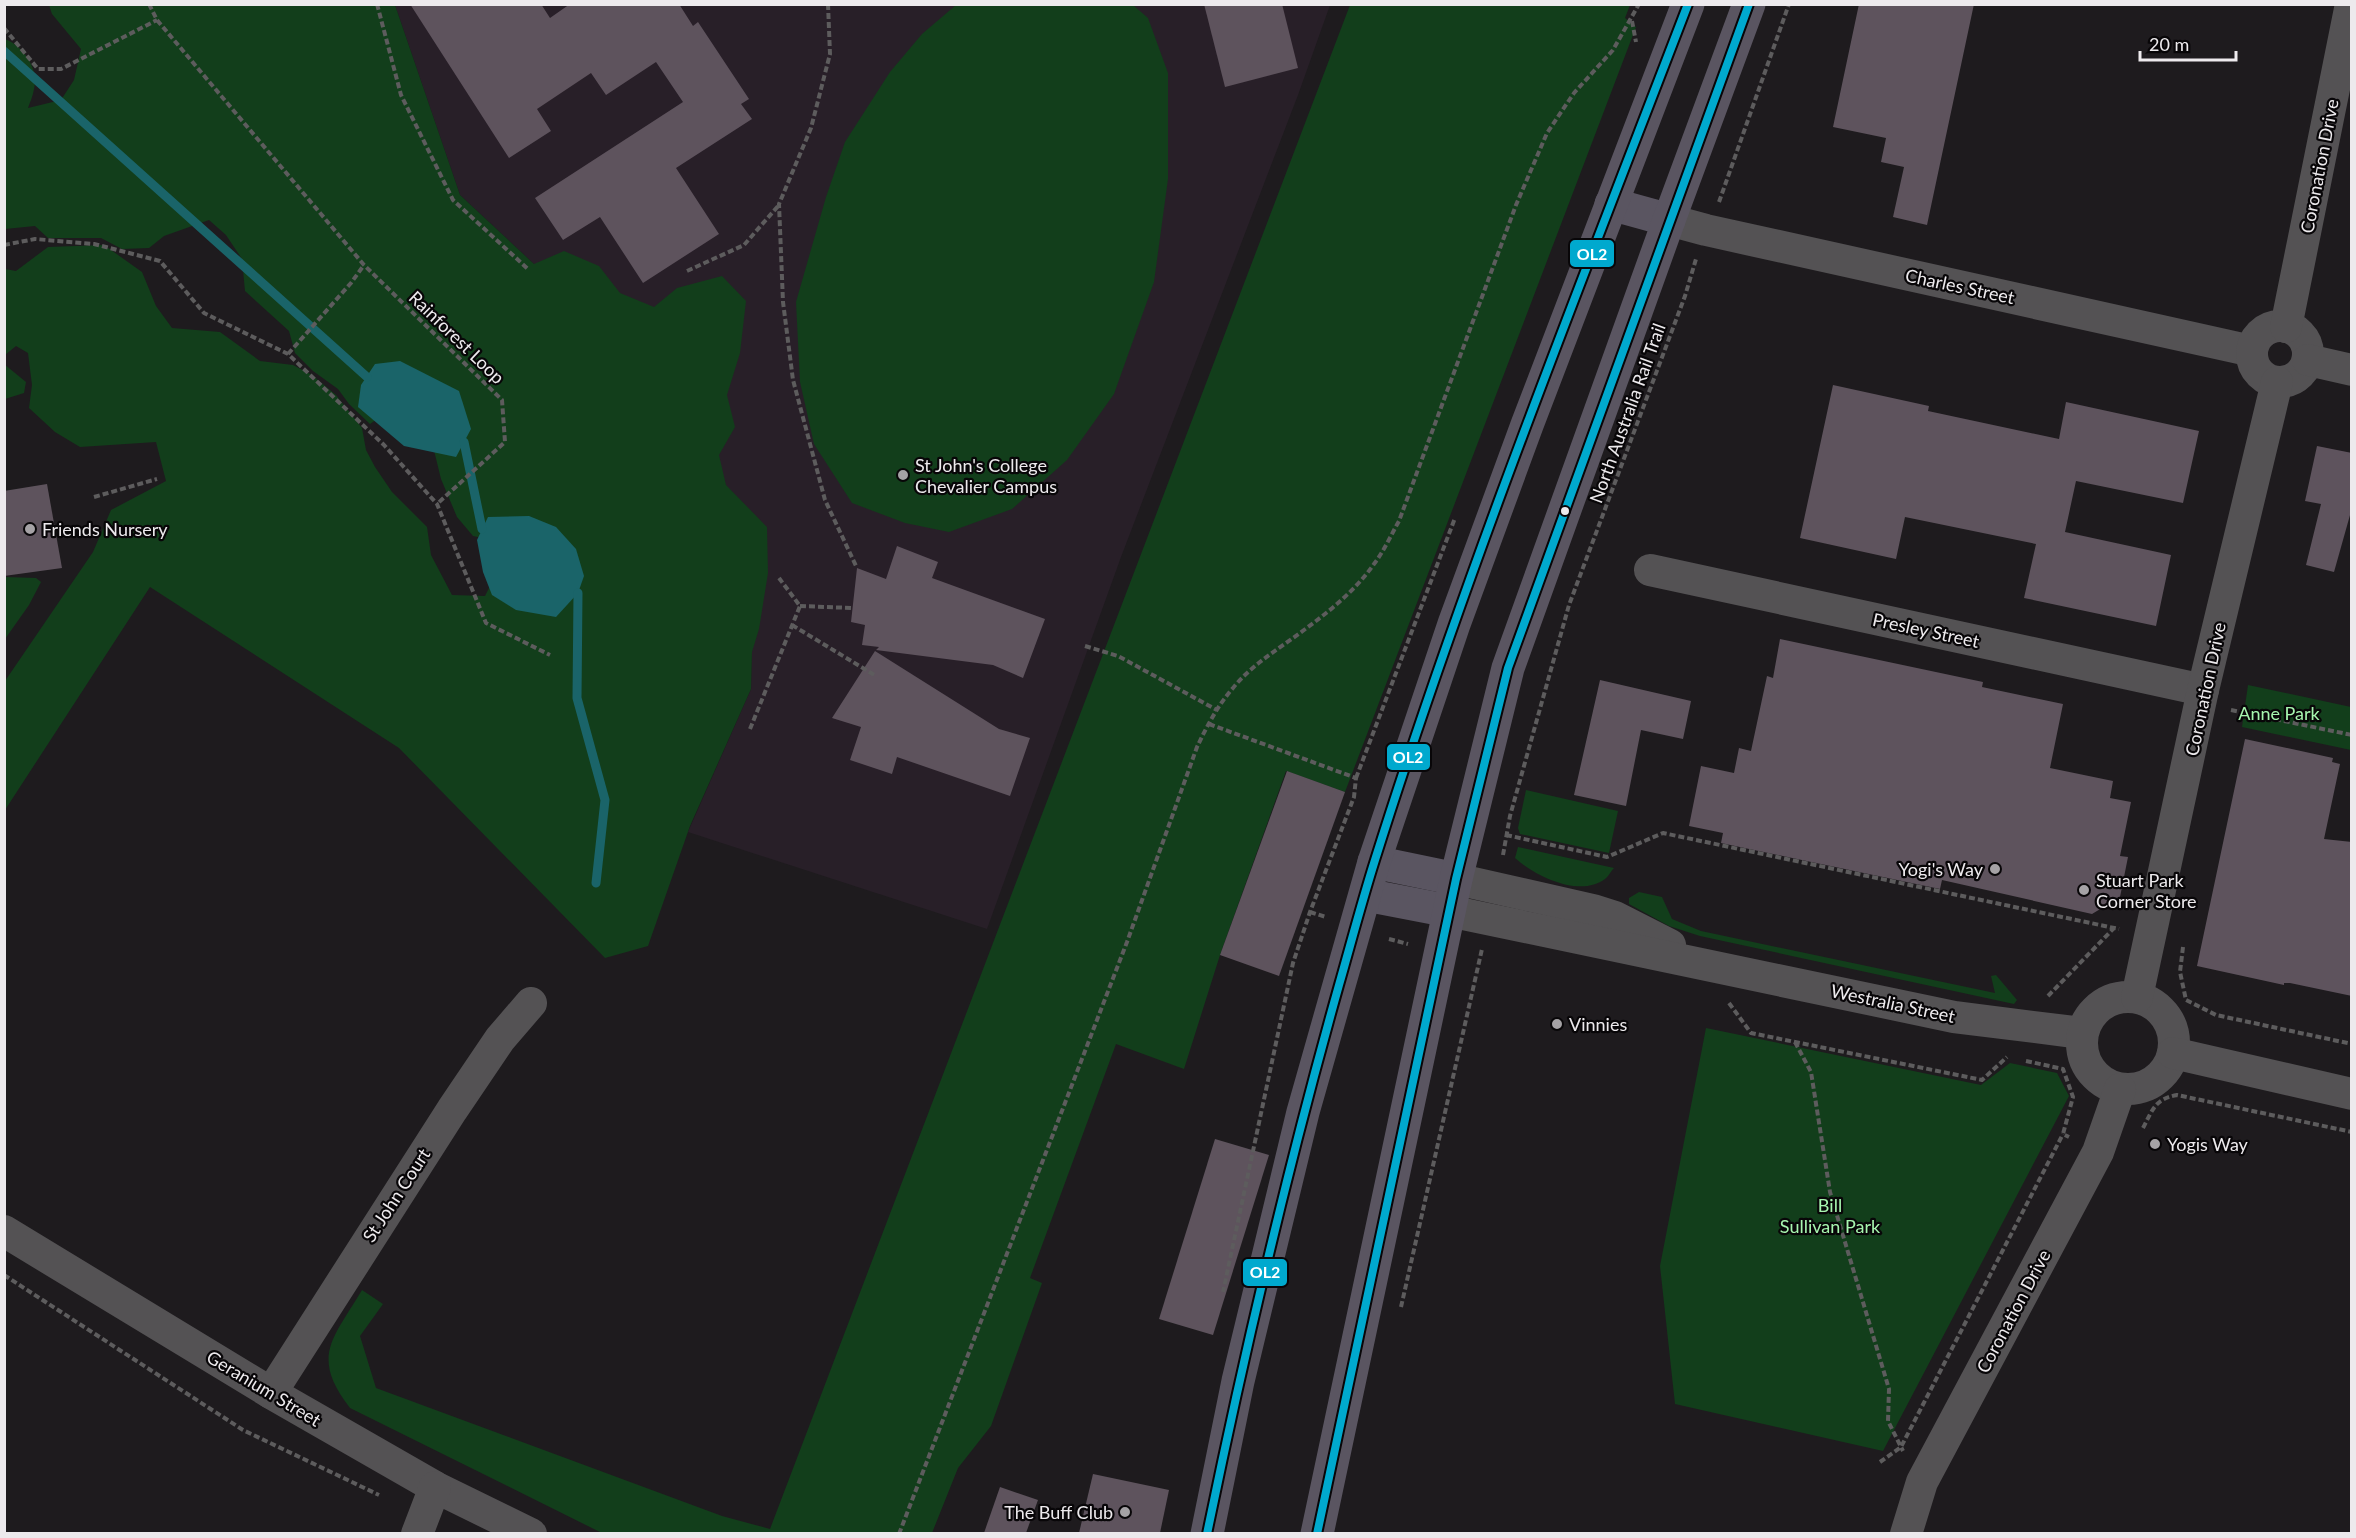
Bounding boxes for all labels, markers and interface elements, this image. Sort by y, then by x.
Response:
scale bar [2140,24,2236,62]
text: 20 m [2149,33,2189,55]
street label: Coronation Drive [2295,97,2343,235]
line badge: OL2 [1569,239,1615,268]
text: OL2 [1577,244,1607,263]
street label: Charles Street [1903,264,2017,308]
street label: Rainforest Loop [405,286,509,388]
street label: North Australia Rail Trail [1584,320,1670,506]
place label: St John's College Chevalier Campus [915,454,1057,497]
marker: St John's College Chevalier Campus [896,468,910,482]
unlabelled marker [1559,505,1571,517]
place label: Friends Nursery [42,518,168,540]
marker: Friends Nursery [23,522,37,536]
street label: Presley Street [1871,608,1982,652]
street label: Coronation Drive [2180,620,2230,758]
park label: Anne Park [2238,702,2321,724]
line badge: OL2 [1386,743,1431,771]
text: OL2 [1393,747,1423,766]
place label: Yogi's Way [1899,858,1984,880]
marker: Yogi's Way [1988,862,2002,876]
place label: Stuart Park Corner Store [2096,869,2197,912]
marker: Stuart Park Corner Store [2077,883,2091,897]
street label: Westralia Street [1829,979,1958,1027]
place label: Vinnies [1569,1013,1627,1035]
marker: Vinnies [1550,1017,1564,1031]
place label: Yogis Way [2167,1133,2249,1155]
marker: Yogis Way [2148,1137,2162,1151]
street label: St John Court [358,1144,435,1246]
park label: Bill Sullivan Park [1780,1194,1881,1237]
street label: Coronation Drive [1971,1246,2055,1376]
line badge: OL2 [1242,1258,1288,1287]
text: OL2 [1250,1262,1280,1281]
street label: Geranium Street [203,1345,325,1431]
place label: The Buff Club [1004,1501,1113,1523]
marker: The Buff Club [1118,1505,1132,1519]

